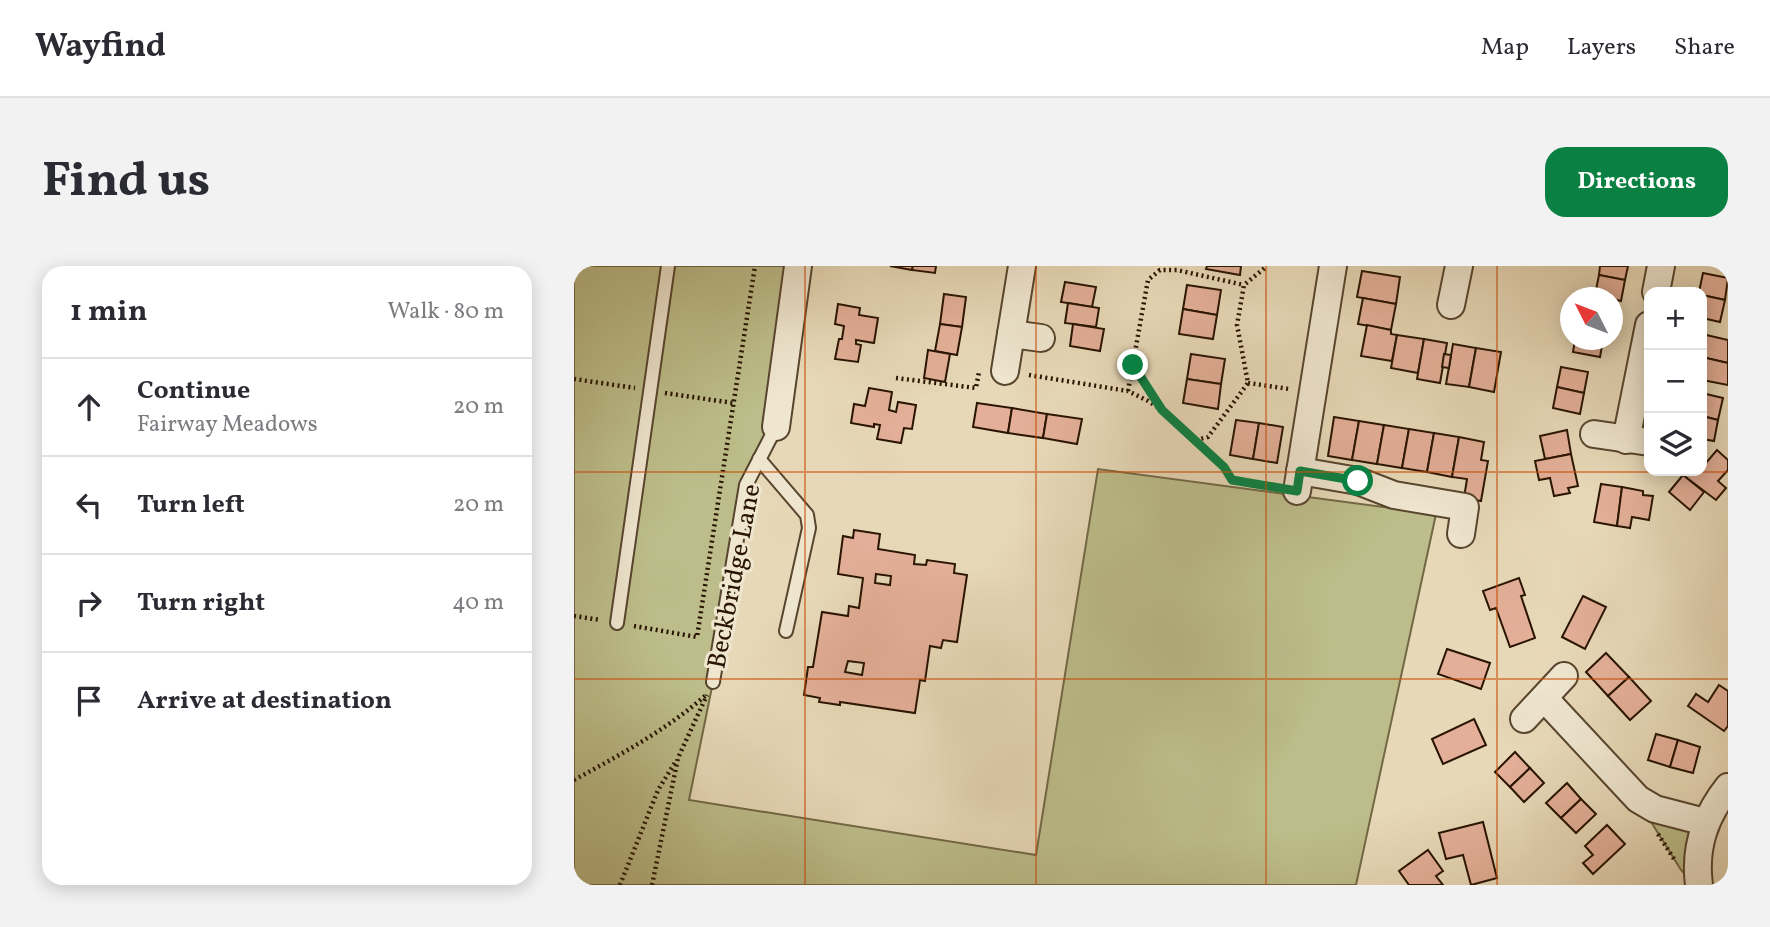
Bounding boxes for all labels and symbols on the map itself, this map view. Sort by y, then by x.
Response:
north arrow [1560,287,1623,350]
route end [1117,349,1148,380]
route start [1342,465,1373,496]
street label: Beckbridge Lane [699,481,771,672]

